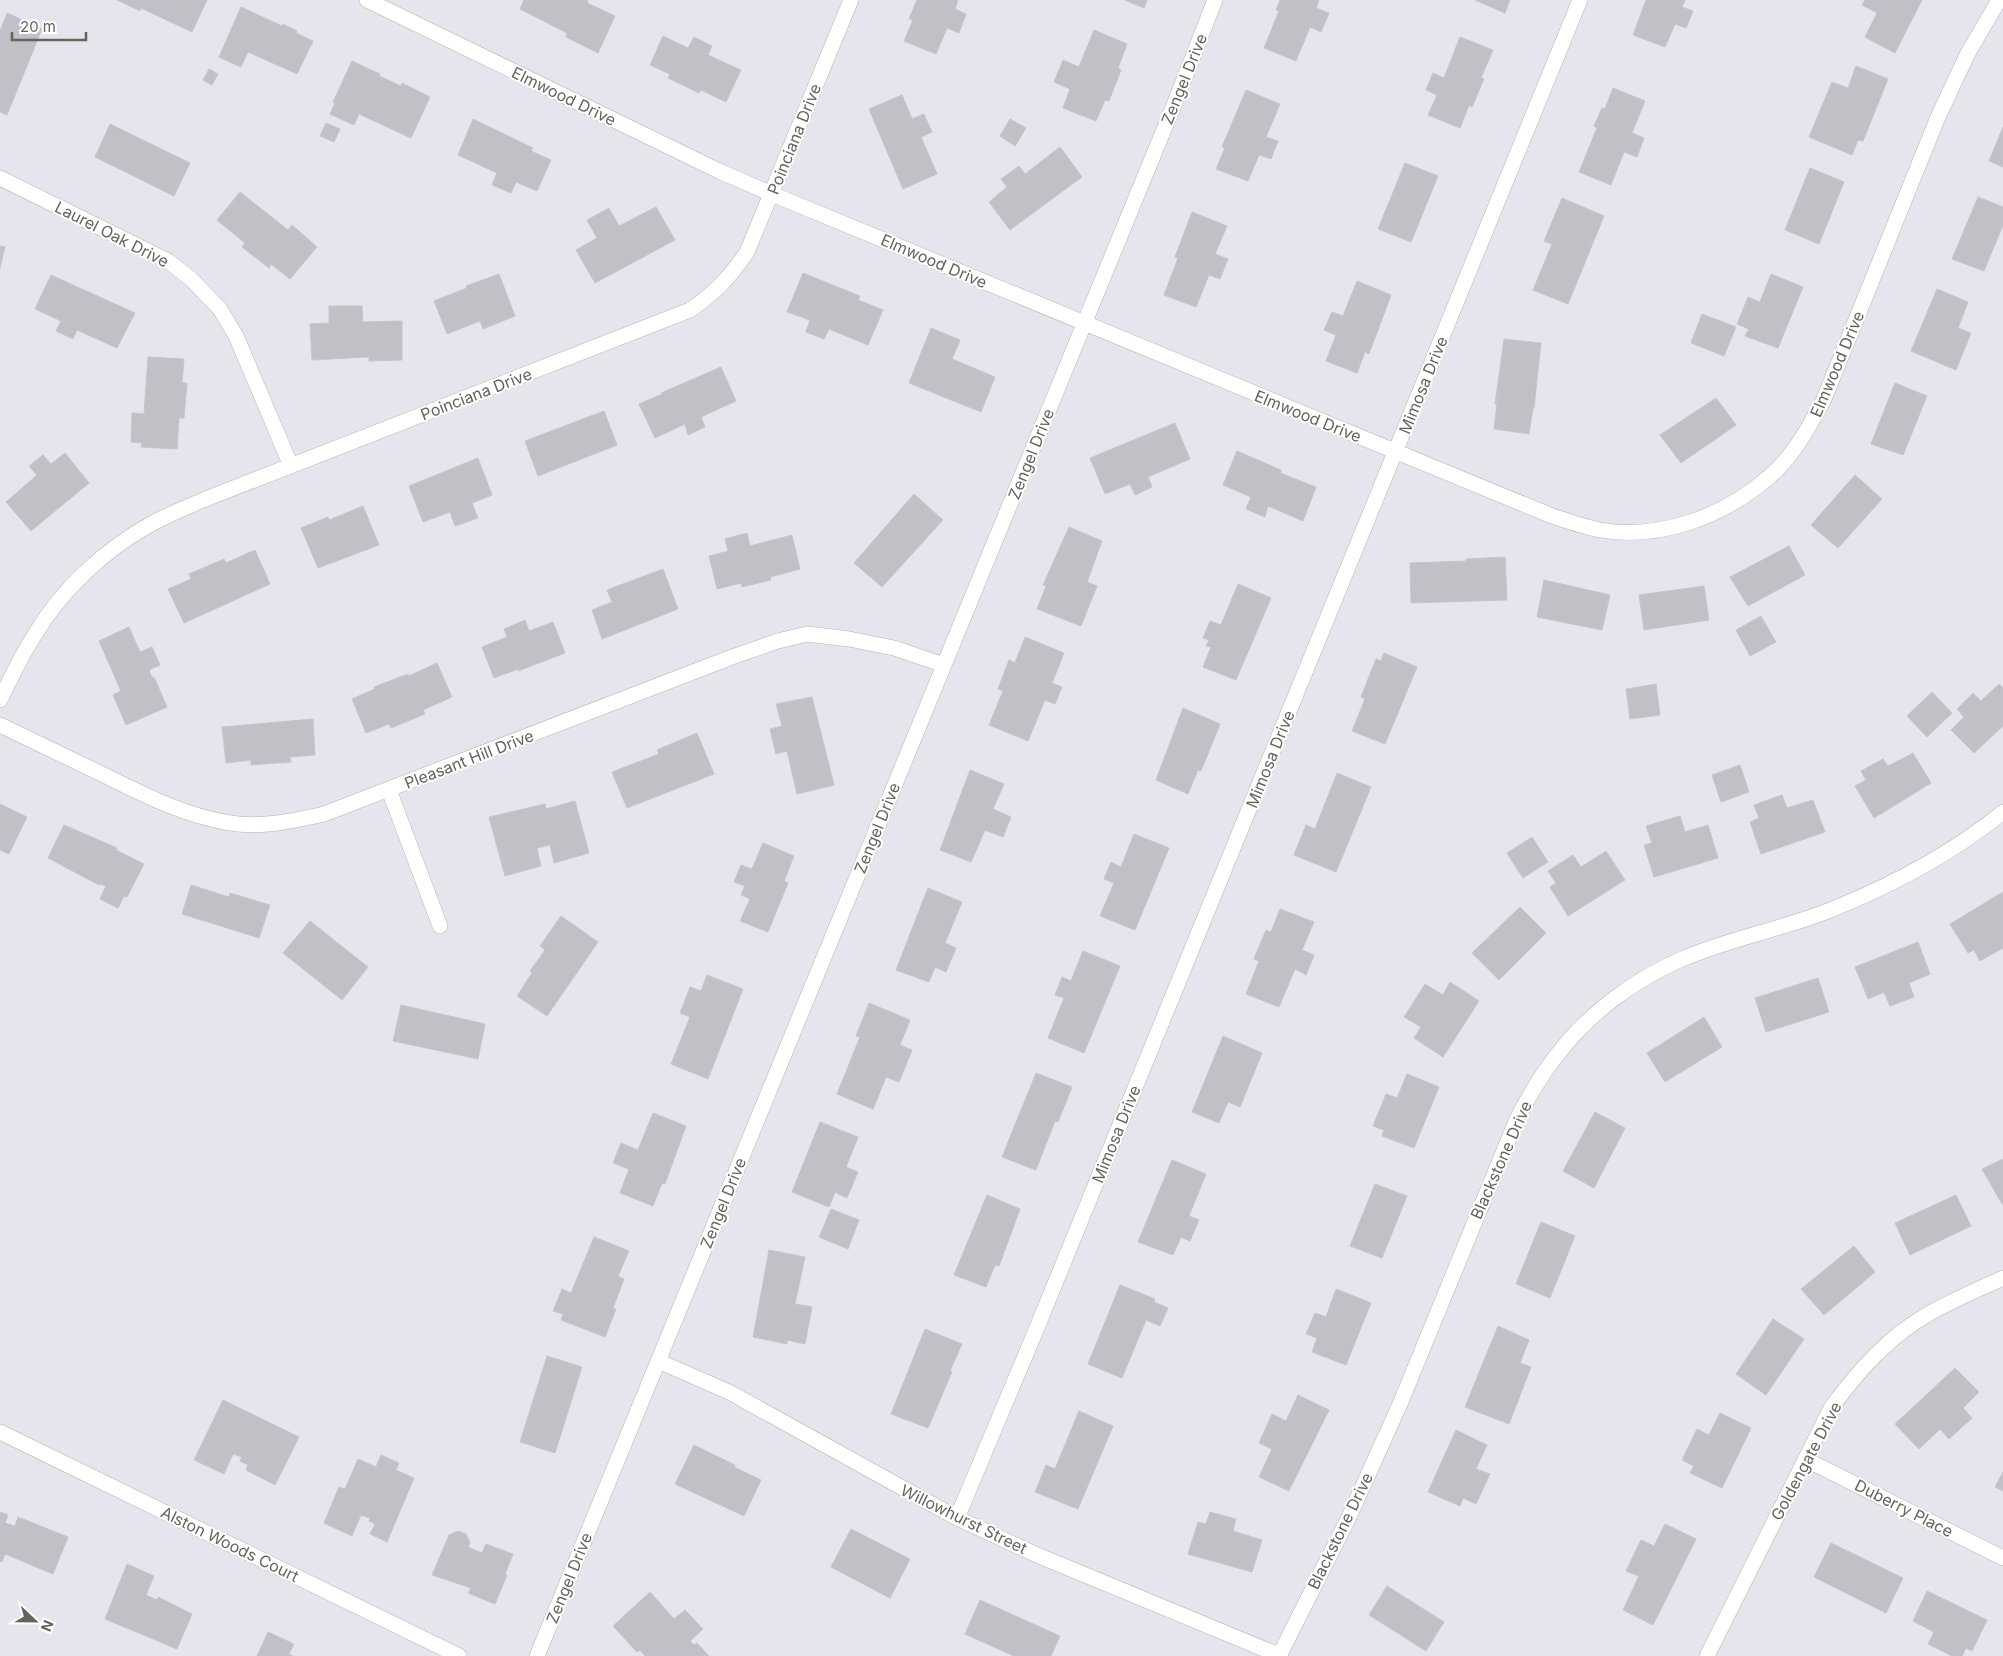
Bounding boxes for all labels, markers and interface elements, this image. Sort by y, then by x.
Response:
scale bar [12,10,86,42]
text: 20 m [20,17,56,36]
street label: Zengel Drive [1157,31,1211,127]
street label: Elmwood Drive [509,62,619,130]
street label: Poinciana Drive [763,81,825,197]
street label: Laurel Oak Drive [52,197,172,271]
street label: Elmwood Drive [878,230,990,292]
street label: Elmwood Drive [1806,308,1868,420]
street label: Mimosa Drive [1394,333,1452,437]
street label: Poinciana Drive [417,364,535,424]
street label: Elmwood Drive [1252,385,1364,447]
street label: Zengel Drive [1004,406,1058,502]
street label: Mimosa Drive [1241,707,1299,811]
street label: Pleasant Hill Drive [402,725,536,793]
street label: Zengel Drive [850,780,904,876]
street label: Mimosa Drive [1087,1082,1145,1186]
street label: Blackstone Drive [1466,1098,1536,1222]
street label: Zengel Drive [696,1155,750,1251]
street label: Goldengate Drive [1766,1398,1846,1524]
street label: Blackstone Drive [1303,1469,1377,1593]
street label: Duberry Place [1851,1475,1957,1541]
street label: Willowhurst Street [898,1480,1030,1558]
street label: Alston Woods Court [158,1502,302,1586]
street label: Zengel Drive [542,1530,596,1626]
north arrow [10,1596,60,1646]
text: N [38,1618,57,1634]

